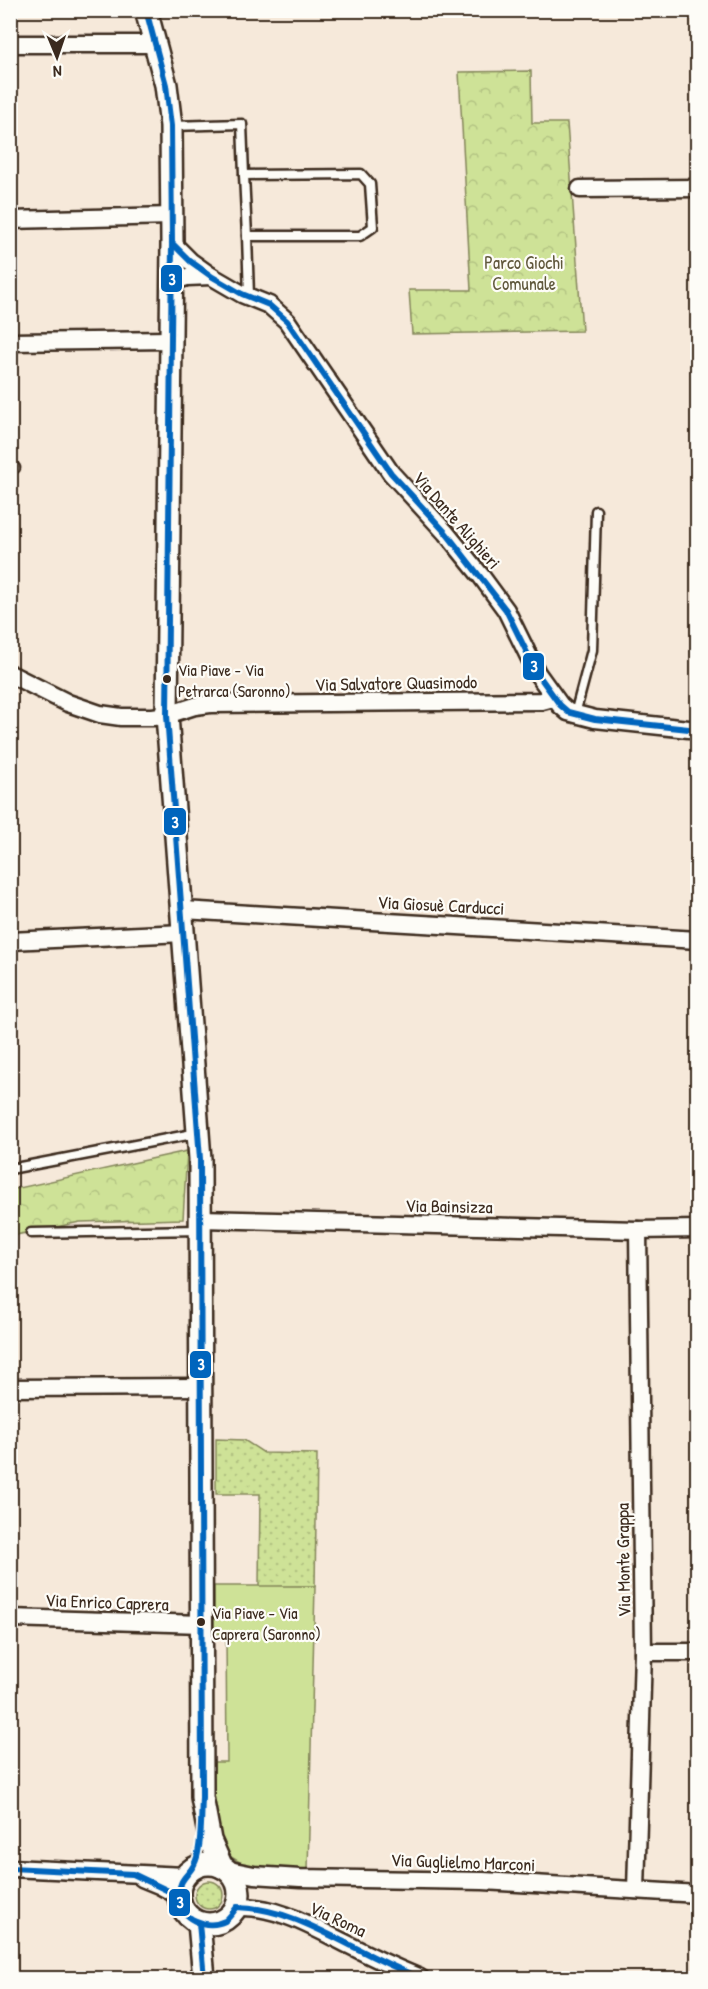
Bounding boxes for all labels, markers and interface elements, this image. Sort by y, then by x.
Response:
north arrow [27,27,87,87]
text: N [52,61,62,83]
park label: Parco Giochi Comunale [484,250,564,296]
line badge: 3 [160,264,183,293]
text: 3 [168,268,176,290]
street label: Via Dante Alighieri [408,466,506,574]
line badge: 3 [522,652,545,681]
text: 3 [530,655,538,677]
place label: Via Piave - Via Petrarca (Saronno) [178,659,291,702]
street label: Via Salvatore Quasimodo [315,669,477,697]
marker: Via Piave - Via Petrarca (Saronno) [161,673,173,685]
line badge: 3 [163,807,187,836]
text: 3 [171,811,179,833]
street label: Via Giosuè Carducci [377,889,505,921]
street label: Via Bainsizza [405,1193,493,1219]
line badge: 3 [189,1350,212,1379]
text: 3 [197,1353,205,1375]
street label: Via Monte Grappa [610,1503,636,1617]
street label: Via Enrico Caprera [45,1587,169,1617]
place label: Via Piave - Via Caprera (Saronno) [212,1602,321,1645]
marker: Via Piave - Via Caprera (Saronno) [195,1616,207,1628]
street label: Via Guglielmo Marconi [390,1847,536,1877]
line badge: 3 [168,1888,191,1917]
text: 3 [176,1891,184,1913]
street label: Via Roma [305,1895,371,1943]

